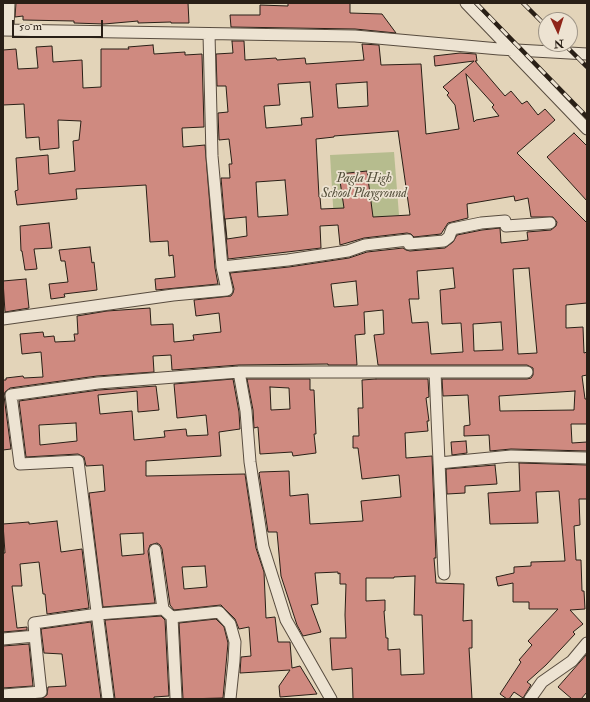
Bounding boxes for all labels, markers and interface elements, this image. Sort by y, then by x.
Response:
scale bar [14,12,105,38]
north arrow [538,12,578,52]
text: 50 m [19,19,42,34]
text: N [553,37,564,50]
park label: Pagla High School Playground [321,171,407,202]

